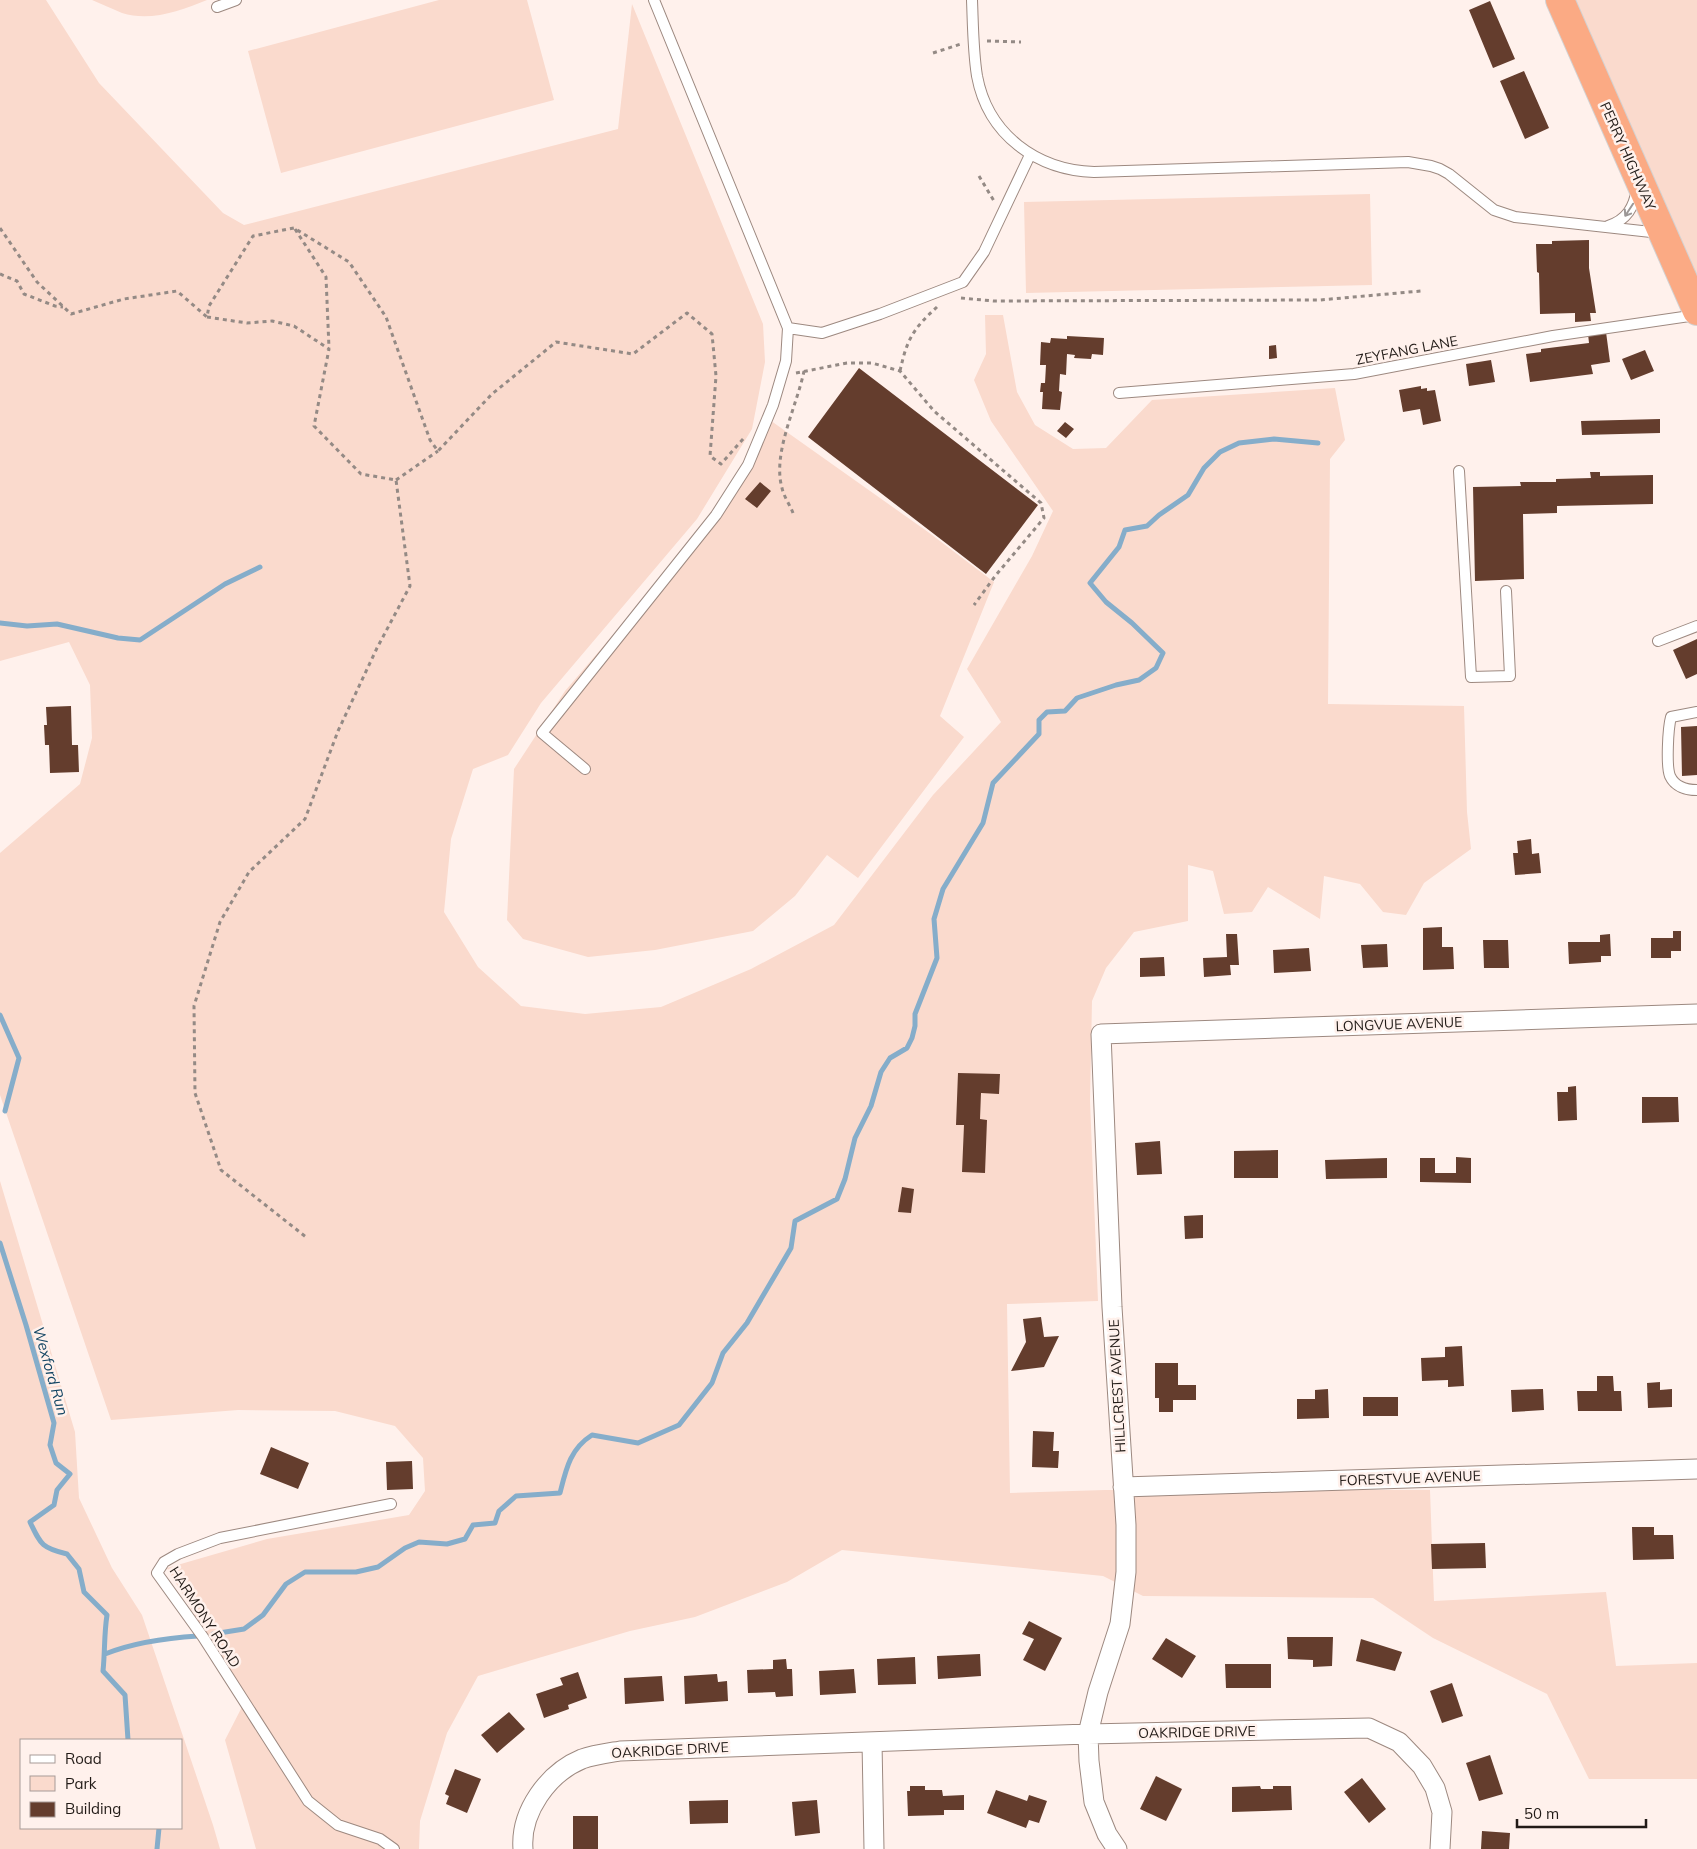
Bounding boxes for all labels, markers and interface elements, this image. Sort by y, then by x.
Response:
street label: PERRY HIGHWAY [1596,99,1660,213]
one-way arrow [1624,203,1634,217]
street label: ZEYFANG LANE [1355,331,1459,369]
street label: LONGVUE AVENUE [1335,1013,1463,1035]
street label: HILLCREST AVENUE [1105,1319,1129,1453]
water label: Wexford Run [29,1324,73,1418]
street label: FORESTVUE AVENUE [1339,1467,1481,1489]
street label: HARMONY ROAD [166,1563,244,1671]
street label: OAKRIDGE DRIVE [1138,1722,1256,1742]
street label: OAKRIDGE DRIVE [611,1738,729,1762]
legend [20,1739,182,1829]
text: Road [65,1749,102,1768]
text: Park [65,1774,97,1793]
scale bar [1517,1796,1646,1828]
text: Building [65,1799,121,1818]
text: 50 m [1524,1804,1559,1823]

